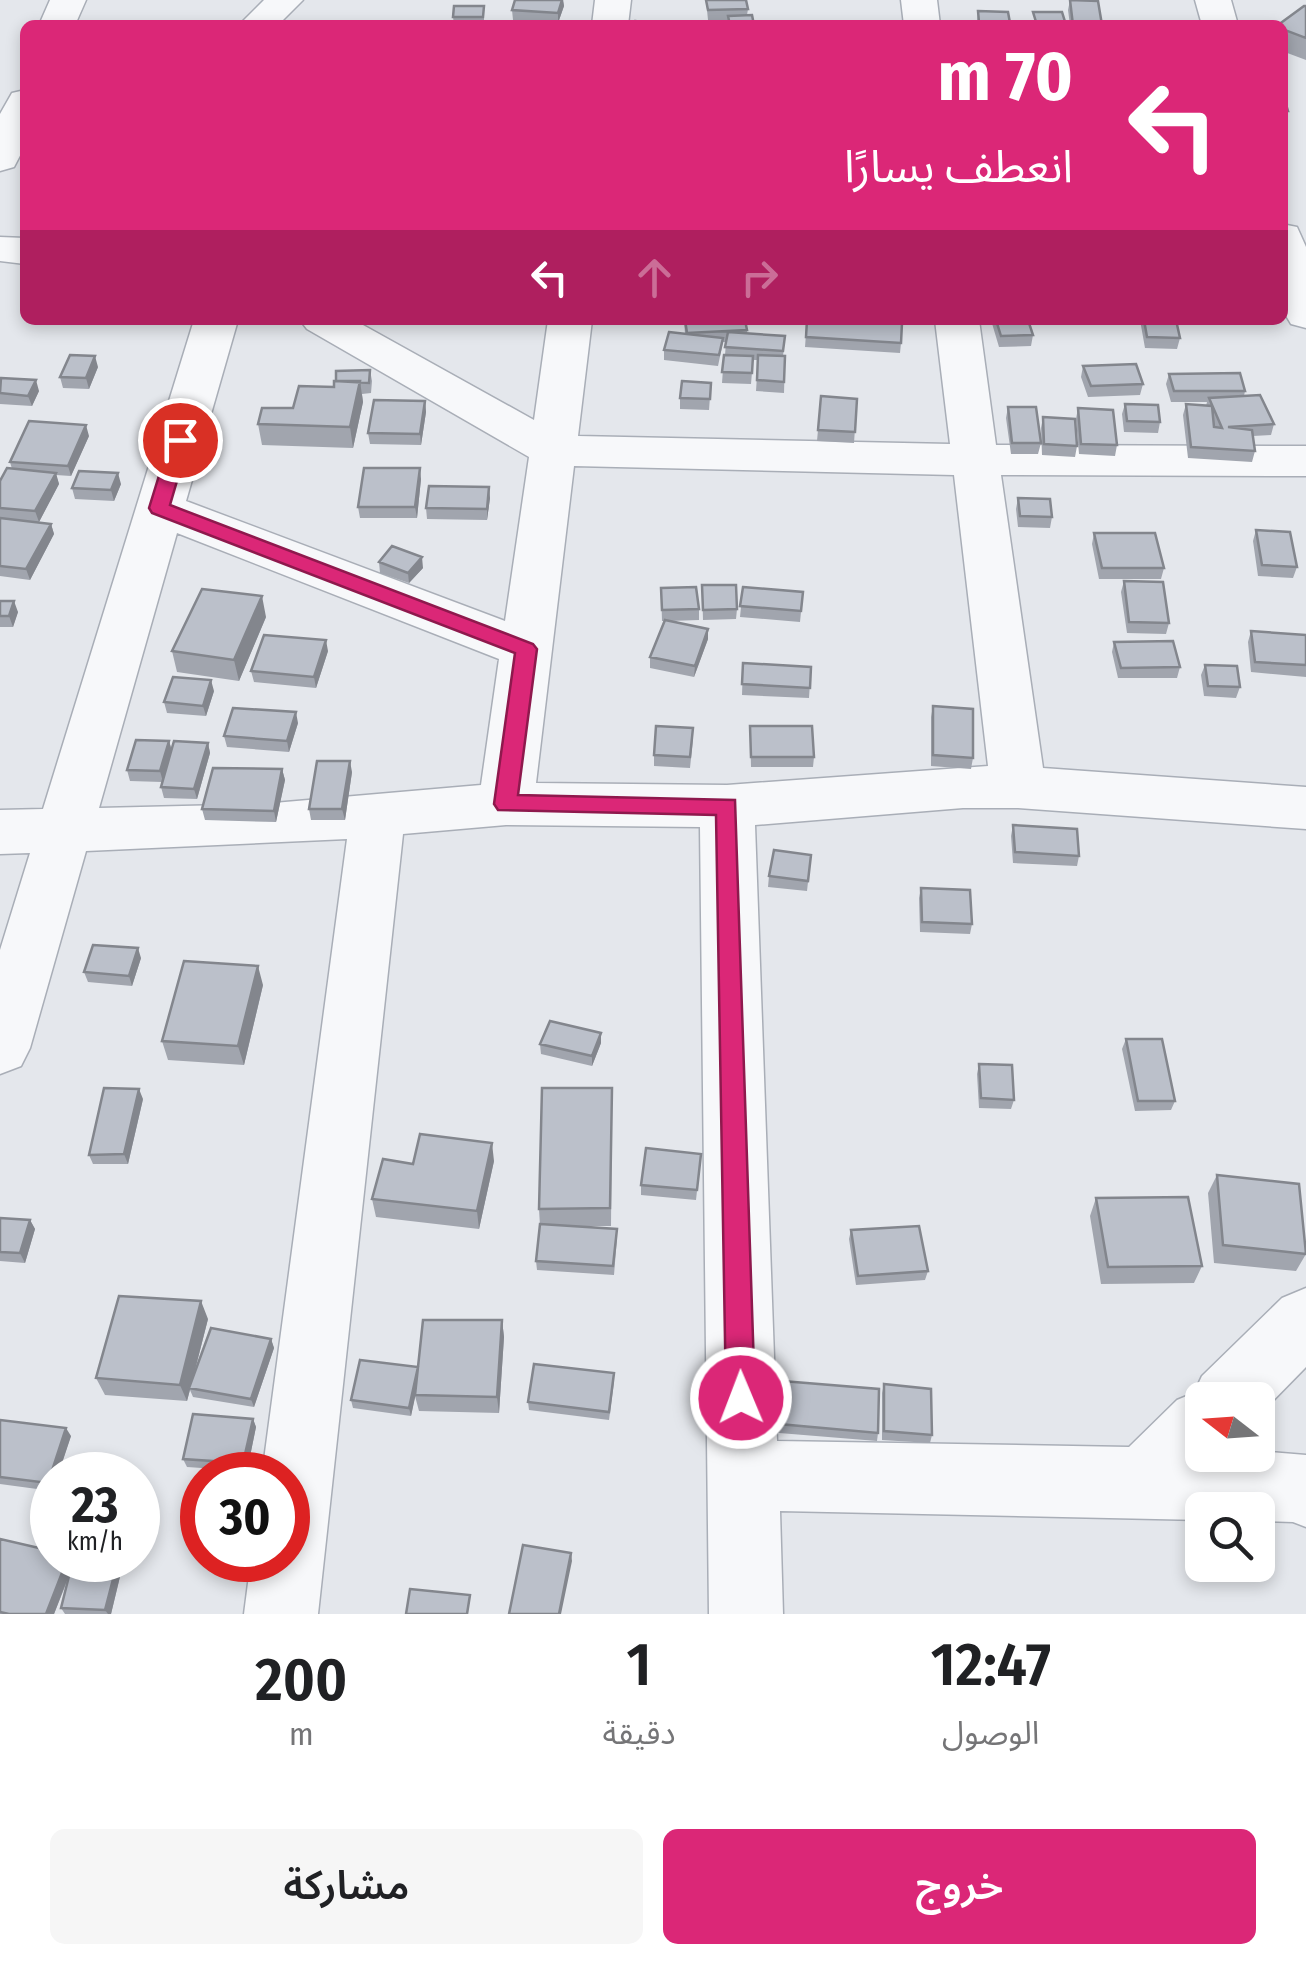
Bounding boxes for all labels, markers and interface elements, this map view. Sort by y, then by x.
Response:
text: 70 m [938,35,1073,119]
icon: left [1108,60,1238,190]
text: انعطف يسارًا [844,140,1073,194]
icon: left [522,250,577,305]
icon: ahead [627,250,682,305]
icon: right [732,250,787,305]
pin [138,398,223,483]
icon: arrive [153,413,208,468]
position arrow [689,1346,793,1450]
north arrow [1185,1382,1275,1472]
map controls [1185,1382,1275,1582]
speed limit sign: 30 [180,1452,310,1582]
text: 23 [72,1475,118,1535]
button: search [1185,1492,1275,1582]
text: km/h [67,1527,123,1557]
text: 1 [627,1629,652,1701]
text: 12:47 [931,1629,1051,1701]
text: 200 [255,1644,347,1716]
text: دقيقة [603,1714,676,1752]
text: الوصول [942,1714,1039,1752]
text: m [289,1715,314,1753]
button: مشاركة [50,1829,643,1944]
button: خروج [663,1829,1256,1944]

